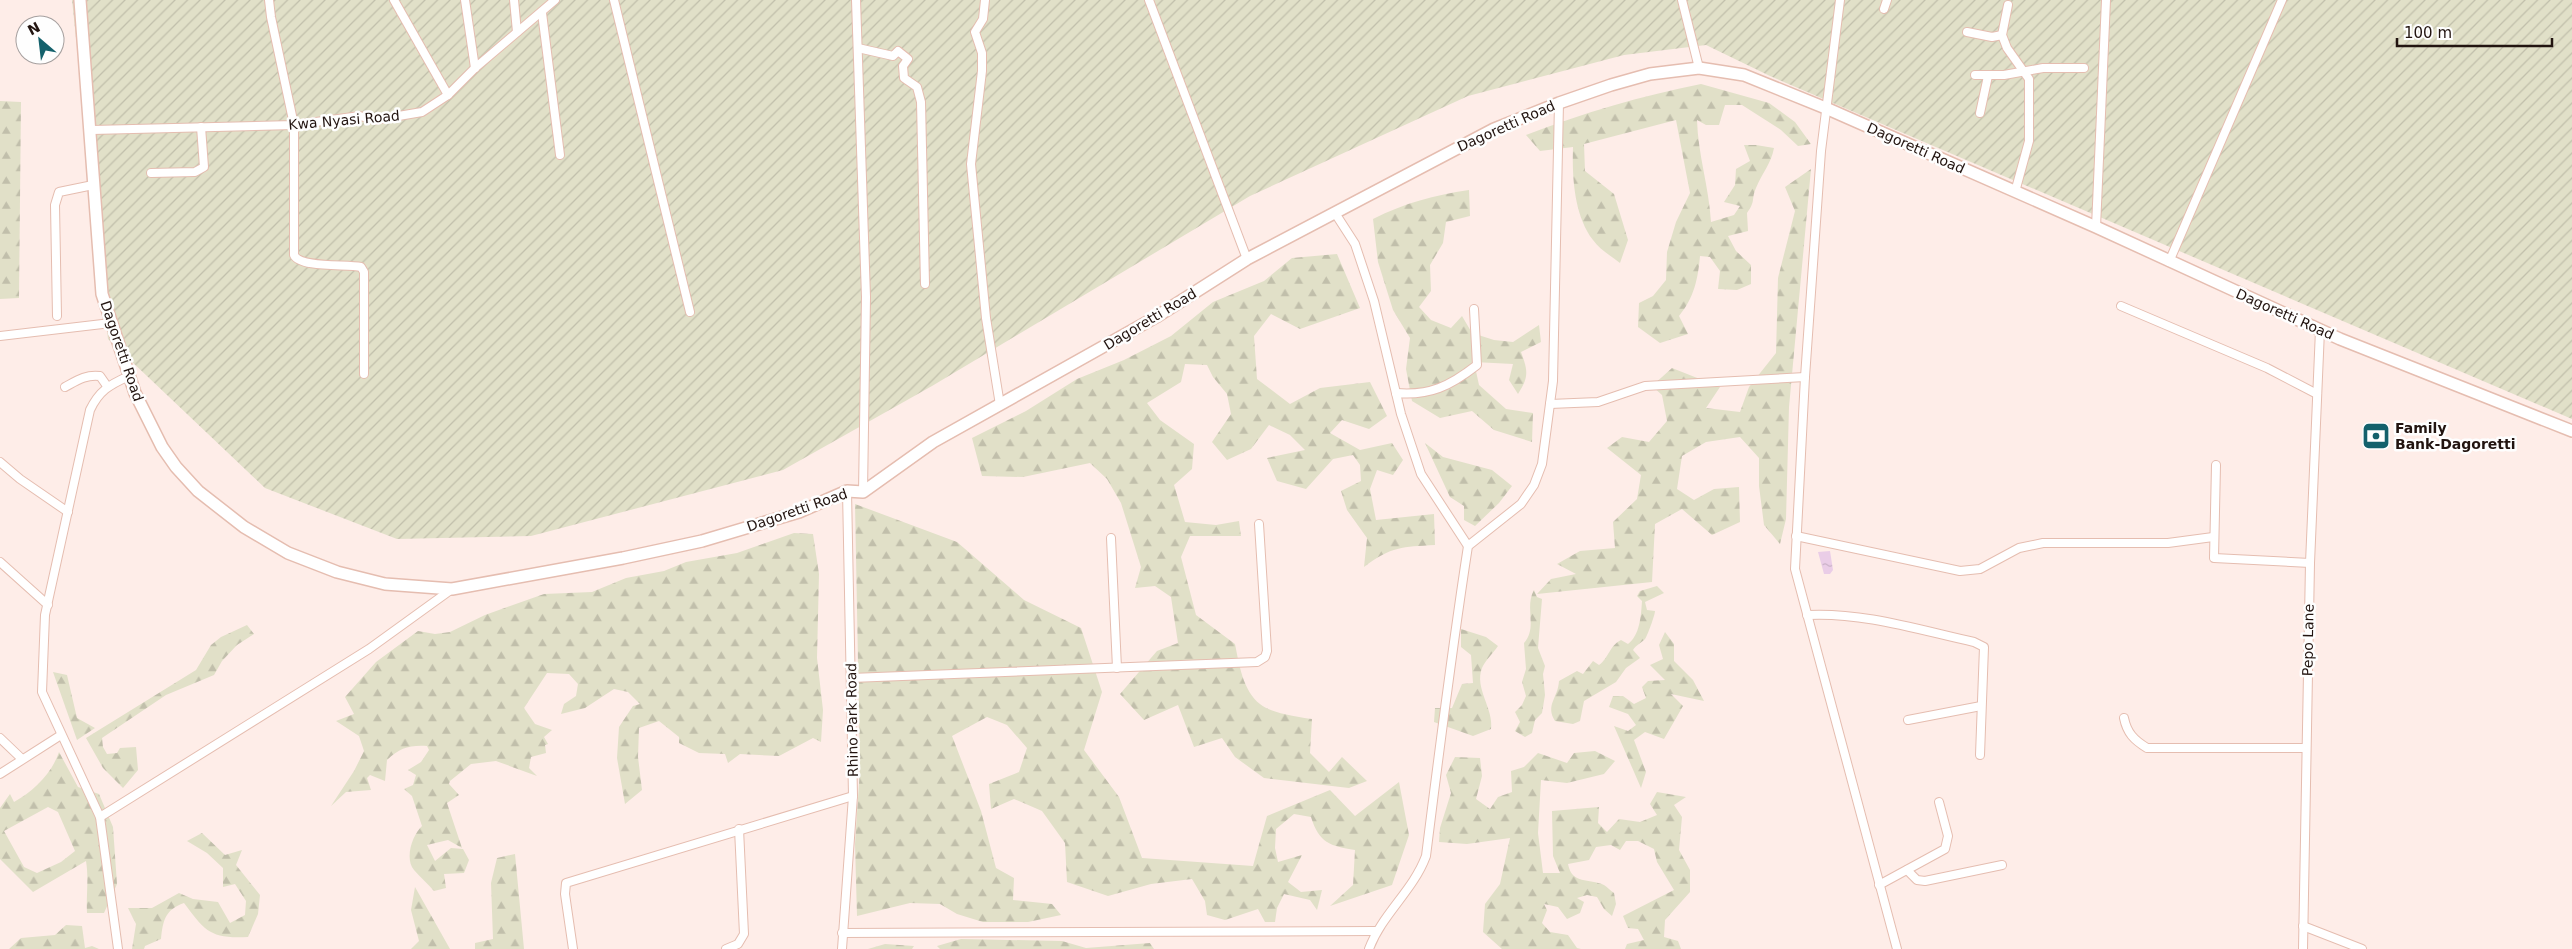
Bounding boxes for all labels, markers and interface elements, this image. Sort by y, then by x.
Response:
north arrow [15,15,65,65]
scale bar [2397,15,2552,47]
text: N [25,19,43,38]
text: 100 m [2404,24,2452,42]
street label: Dagoretti Road [1455,97,1557,155]
street label: Kwa Nyasi Road [288,107,400,133]
street label: Dagoretti Road [1865,119,1967,177]
street label: Dagoretti Road [1101,285,1199,353]
street label: Dagoretti Road [2234,285,2336,343]
street label: Dagoretti Road [97,299,147,403]
place label: Family Bank-Dagoretti [2395,420,2516,452]
bank icon: Family Bank-Dagoretti [2361,421,2391,451]
street label: Dagoretti Road [745,485,849,535]
street label: Pepo Lane [2299,604,2317,676]
street label: Rhino Park Road [843,663,861,777]

